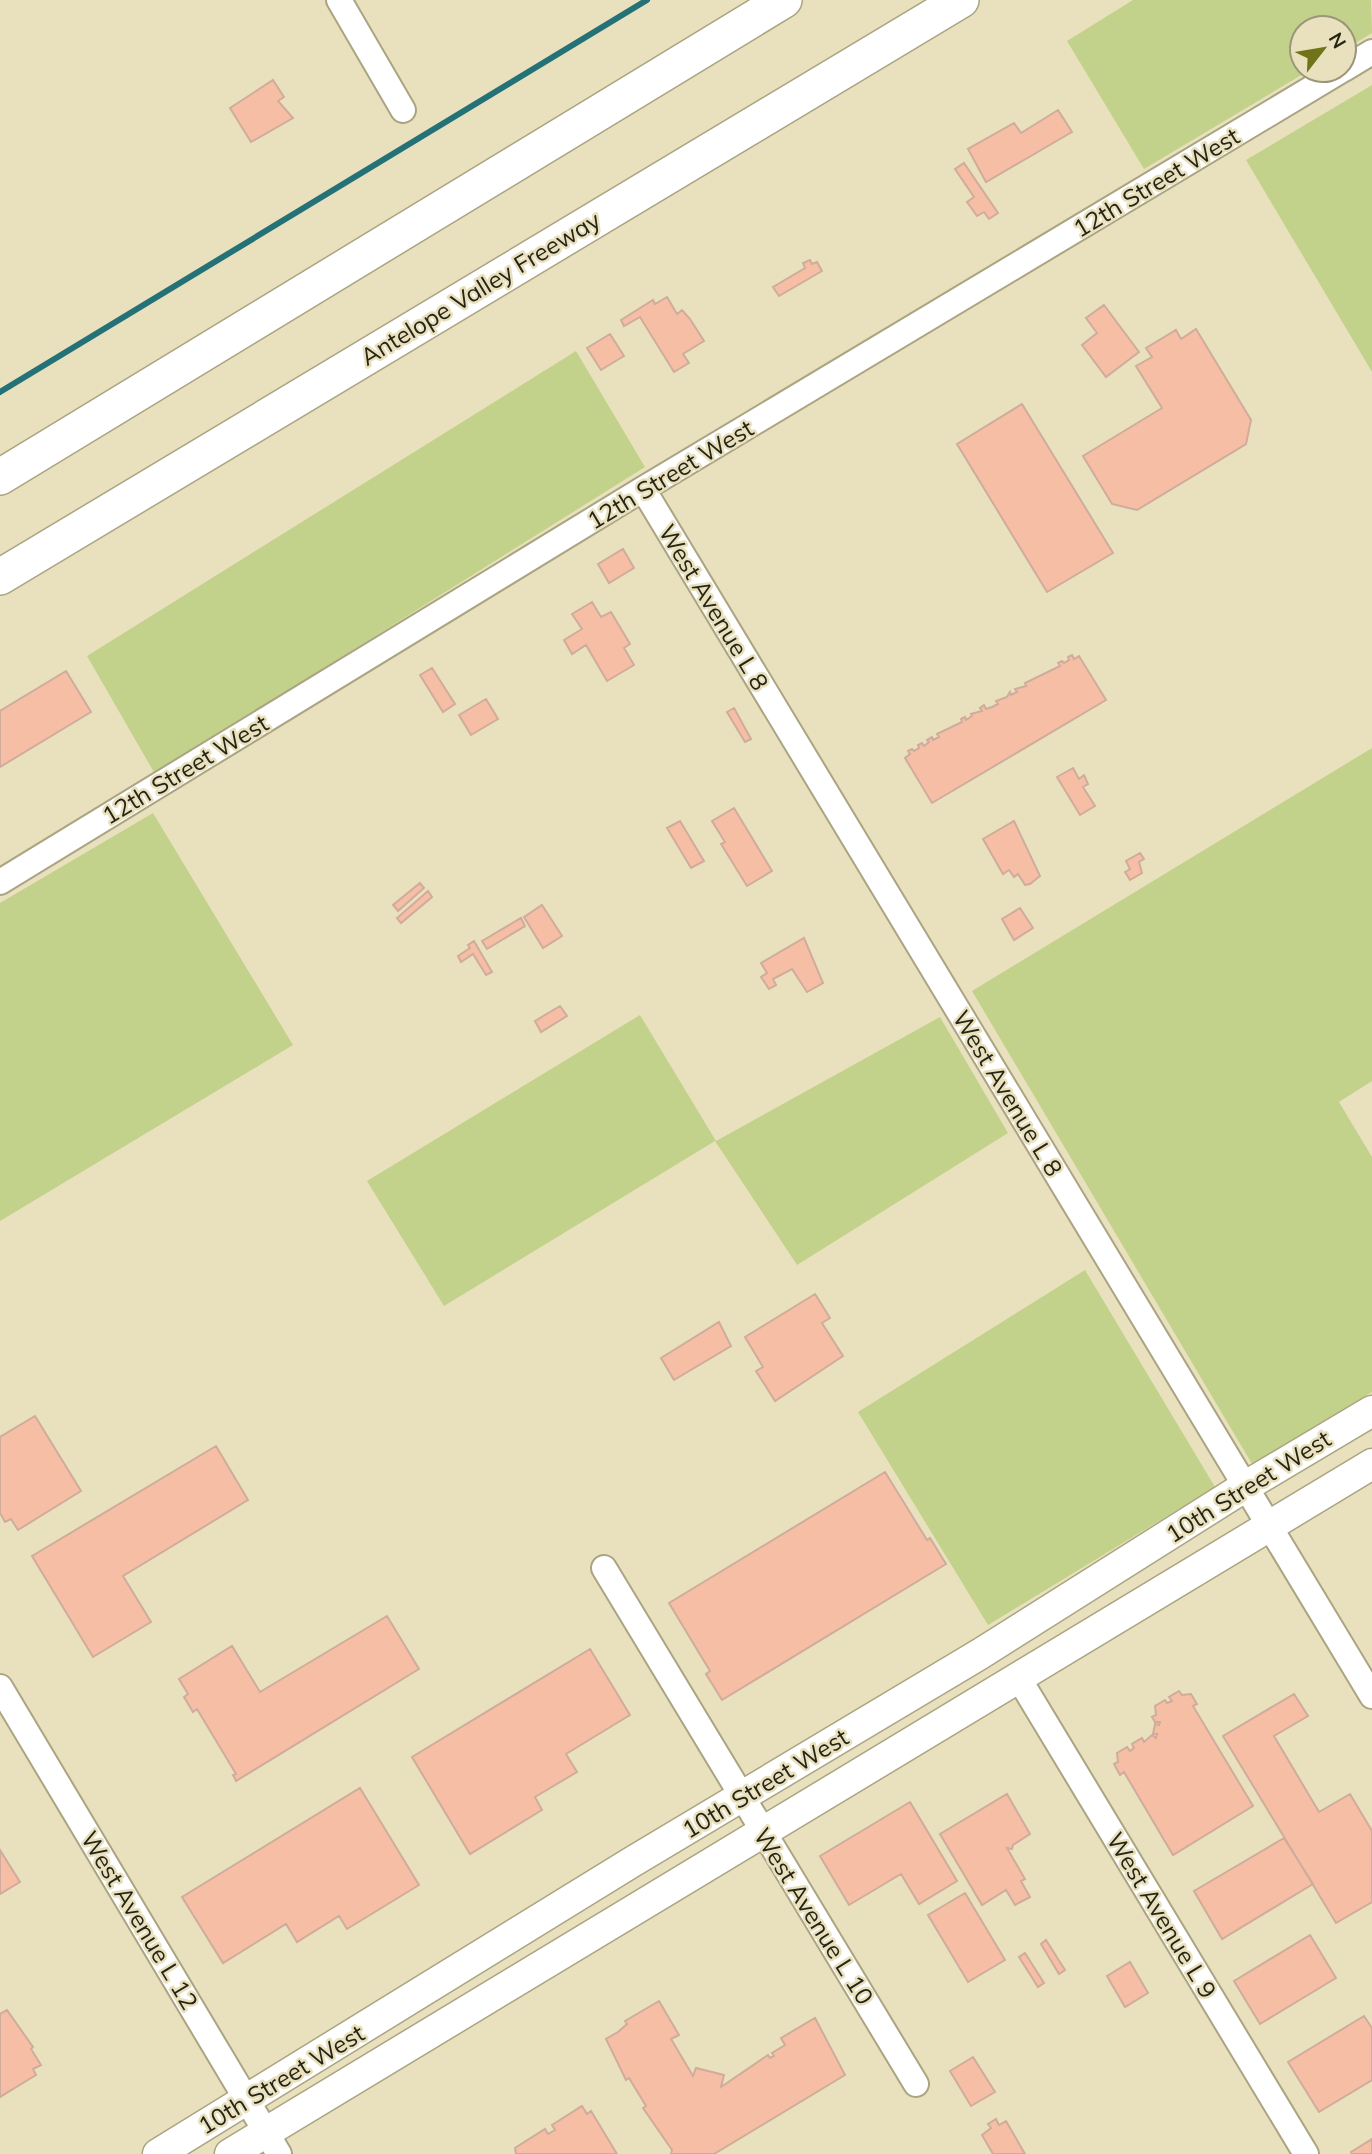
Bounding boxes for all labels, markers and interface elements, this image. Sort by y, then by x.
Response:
north arrow [1288,14,1358,84]
text: N [1324,28,1352,53]
street label: 12th Street West [1067,121,1245,243]
street label: Antelope Valley Freeway [355,204,606,372]
street label: 12th Street West [581,413,759,535]
street label: West Avenue L 8 [653,519,775,695]
street label: 12th Street West [96,708,274,830]
street label: West Avenue L 8 [947,1005,1069,1181]
street label: 10th Street West [1160,1423,1336,1549]
street label: 10th Street West [676,1722,854,1844]
street label: West Avenue L 10 [748,1822,880,2010]
street label: West Avenue L 12 [75,1825,205,2015]
street label: West Avenue L 9 [1101,1827,1223,2003]
street label: 10th Street West [192,2018,370,2140]

